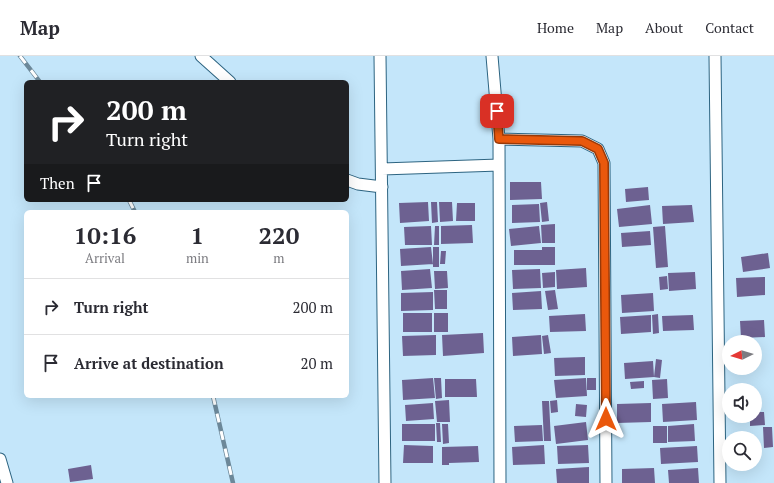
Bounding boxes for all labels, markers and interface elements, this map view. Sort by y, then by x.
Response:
text: Map [20,15,60,40]
text: Home [537,18,574,37]
text: Map [596,18,623,37]
text: About [645,18,683,37]
text: Contact [705,18,754,37]
text: 200 m [106,91,187,128]
pin [480,94,514,128]
icon: right [40,96,92,148]
icon: arrive [486,100,508,122]
text: Turn right [106,127,188,151]
icon: arrive [83,172,105,194]
text: Then [40,173,75,193]
text: 10:16 [74,219,136,251]
text: 1 [191,219,204,251]
text: 220 [259,219,299,251]
text: Arrival [85,249,125,267]
text: min [186,249,209,267]
text: m [273,249,285,267]
icon: right [40,296,62,318]
text: Turn right [74,297,149,317]
text: 200 m [292,297,333,317]
north arrow [722,335,762,375]
map controls [722,335,762,471]
icon: arrive [40,352,62,374]
text: Arrive at destination [74,353,224,373]
text: 20 m [300,353,333,373]
button: sound [722,383,762,423]
position arrow [585,398,627,440]
button: search [722,431,762,471]

